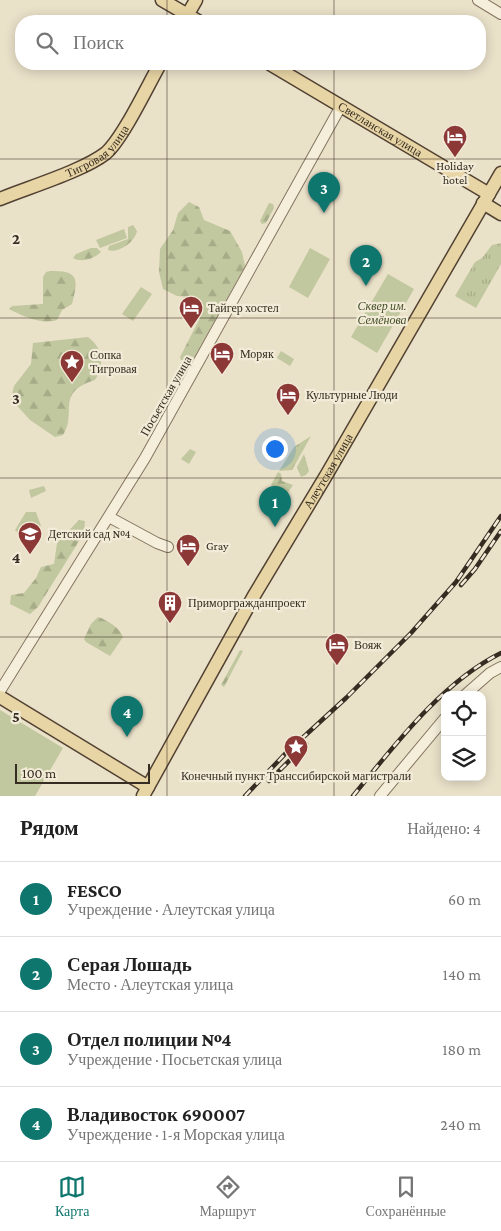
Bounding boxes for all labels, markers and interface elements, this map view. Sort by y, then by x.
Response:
search box [15,15,486,70]
icon: search [33,29,61,57]
text: Поиск [73,32,124,53]
street label: Светланская улица [335,99,425,160]
street label: Тигровая улица [63,122,132,180]
hotel icon: Holiday hotel [442,124,468,158]
place label: Holiday hotel [436,159,474,187]
pin: 3 [308,172,340,213]
text: 2 [12,230,20,247]
pin: 2 [350,245,382,286]
hotel icon: Тайгер хостел [178,295,204,329]
park label: Сквер им. Семёнова [357,299,407,327]
place label: Тайгер хостел [208,301,279,315]
hotel icon: Моряк [209,341,235,375]
place label: Моряк [240,347,274,361]
place label: Сопка Тигровая [90,348,137,376]
place icon: Сопка Тигровая [59,349,85,383]
street label: Посьетская улица [137,353,195,439]
hotel icon: Культурные Люди [275,382,301,416]
place label: Культурные Люди [306,388,398,402]
text: 3 [12,390,20,407]
street label: Алеутская улица [301,431,356,511]
your location [262,436,288,462]
pin: 1 [259,486,291,527]
school or university icon: Детский сад №4 [17,521,43,555]
place label: Детский сад №4 [48,527,131,541]
hotel icon: Gray [175,533,201,567]
place label: Gray [206,539,229,553]
text: 4 [12,549,21,566]
building icon: Приморгражданпроект [157,590,183,624]
place label: Приморгражданпроект [188,596,307,610]
hotel icon: Вояж [324,632,350,666]
place label: Вояж [354,638,382,652]
map controls [441,691,486,781]
button: locate [441,691,486,736]
pin: 4 [111,696,143,737]
text: 5 [12,708,20,725]
place icon: Конечный пункт Транссибирской магистрали [283,734,309,768]
button: layers [441,736,486,781]
scale bar [15,761,150,784]
text: 100 m [22,765,56,781]
place label: Конечный пункт Транссибирской магистрали [181,769,412,783]
text: Рядом [20,816,79,840]
text: Найдено: 4 [407,820,481,837]
text: FESCO [67,880,122,901]
text: 1 [33,891,39,908]
text: 60 m [448,891,481,908]
text: Учреждение · Алеутская улица [67,901,275,918]
text: Серая Лошадь [67,954,192,975]
text: 2 [32,966,40,983]
text: 140 m [443,966,481,983]
text: Место · Алеутская улица [67,976,233,993]
text: Отдел полиции №4 [67,1029,232,1050]
text: 3 [32,1041,40,1058]
text: 180 m [442,1041,481,1058]
text: Учреждение · Посьетская улица [67,1051,282,1068]
text: Владивосток 690007 [67,1104,245,1125]
text: 4 [32,1116,40,1133]
text: 240 m [440,1116,481,1133]
text: Учреждение · 1-я Морская улица [67,1126,285,1143]
tab: Карта [55,1173,90,1220]
tab: Маршрут [199,1173,256,1220]
tab: Сохранённые [366,1173,446,1220]

